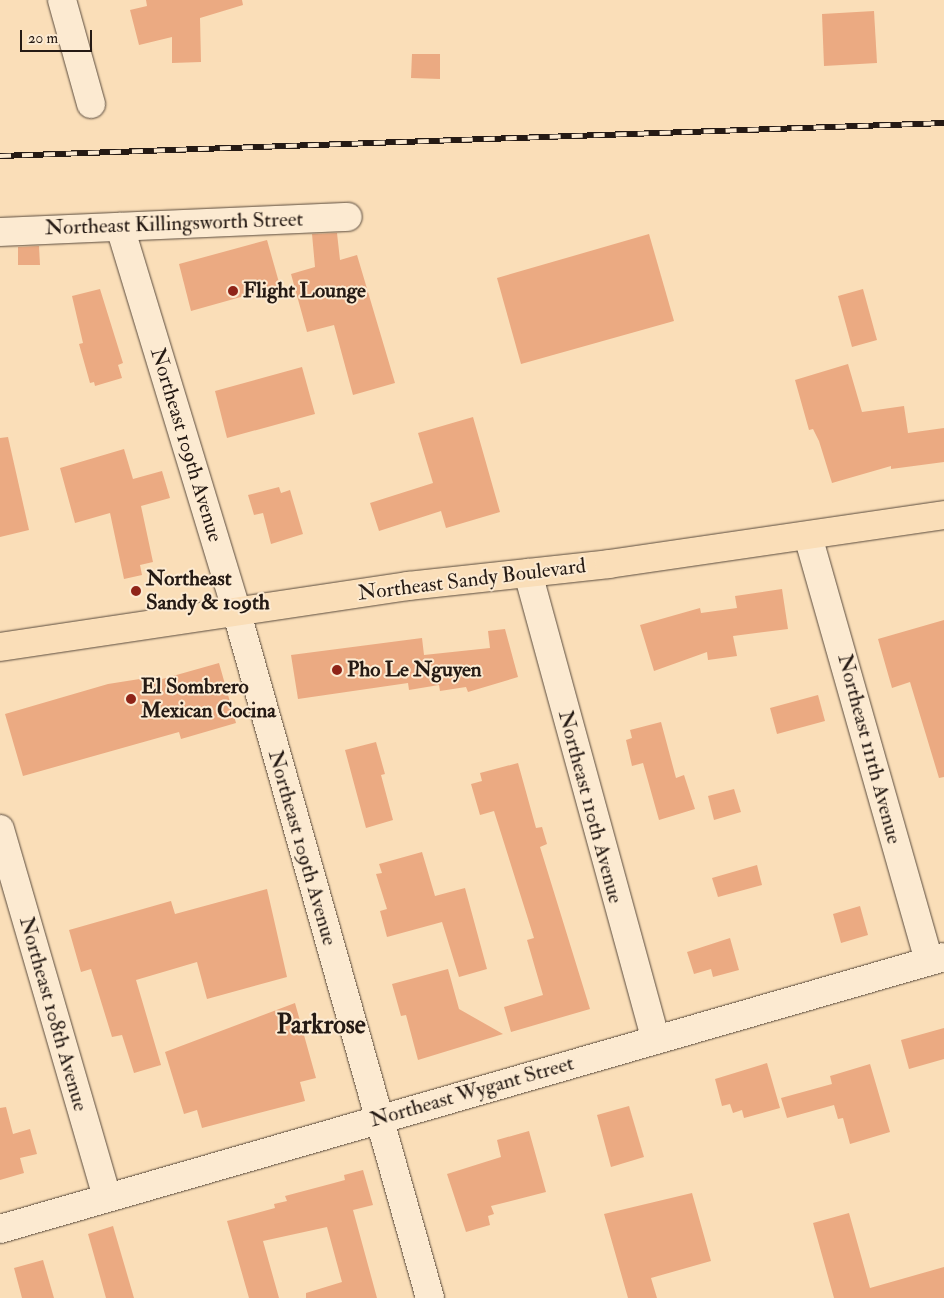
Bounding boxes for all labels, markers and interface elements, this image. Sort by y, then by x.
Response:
scale bar [22,20,95,52]
text: 20 m [28,29,58,48]
street label: Northeast Killingsworth Street [44,207,304,241]
place label: Flight Lounge [243,278,366,304]
marker: Flight Lounge [227,285,239,297]
street label: Northeast 109th Avenue [144,345,228,545]
street label: Northeast Sandy Boulevard [357,554,587,606]
place label: Northeast Sandy & 109th [146,566,270,616]
marker: Northeast Sandy & 109th [130,585,142,597]
street label: Northeast 111th Avenue [832,651,906,847]
place label: Pho Le Nguyen [347,657,482,683]
marker: Pho Le Nguyen [331,664,343,676]
place label: El Sombrero Mexican Cocina [141,674,276,724]
marker: El Sombrero Mexican Cocina [125,693,137,705]
street label: Northeast 110th Avenue [552,708,628,906]
street label: Northeast 109th Avenue [262,748,342,948]
street label: Northeast 108th Avenue [13,914,93,1114]
district label: Parkrose [276,1010,366,1042]
street label: Northeast Wygant Street [367,1051,577,1133]

